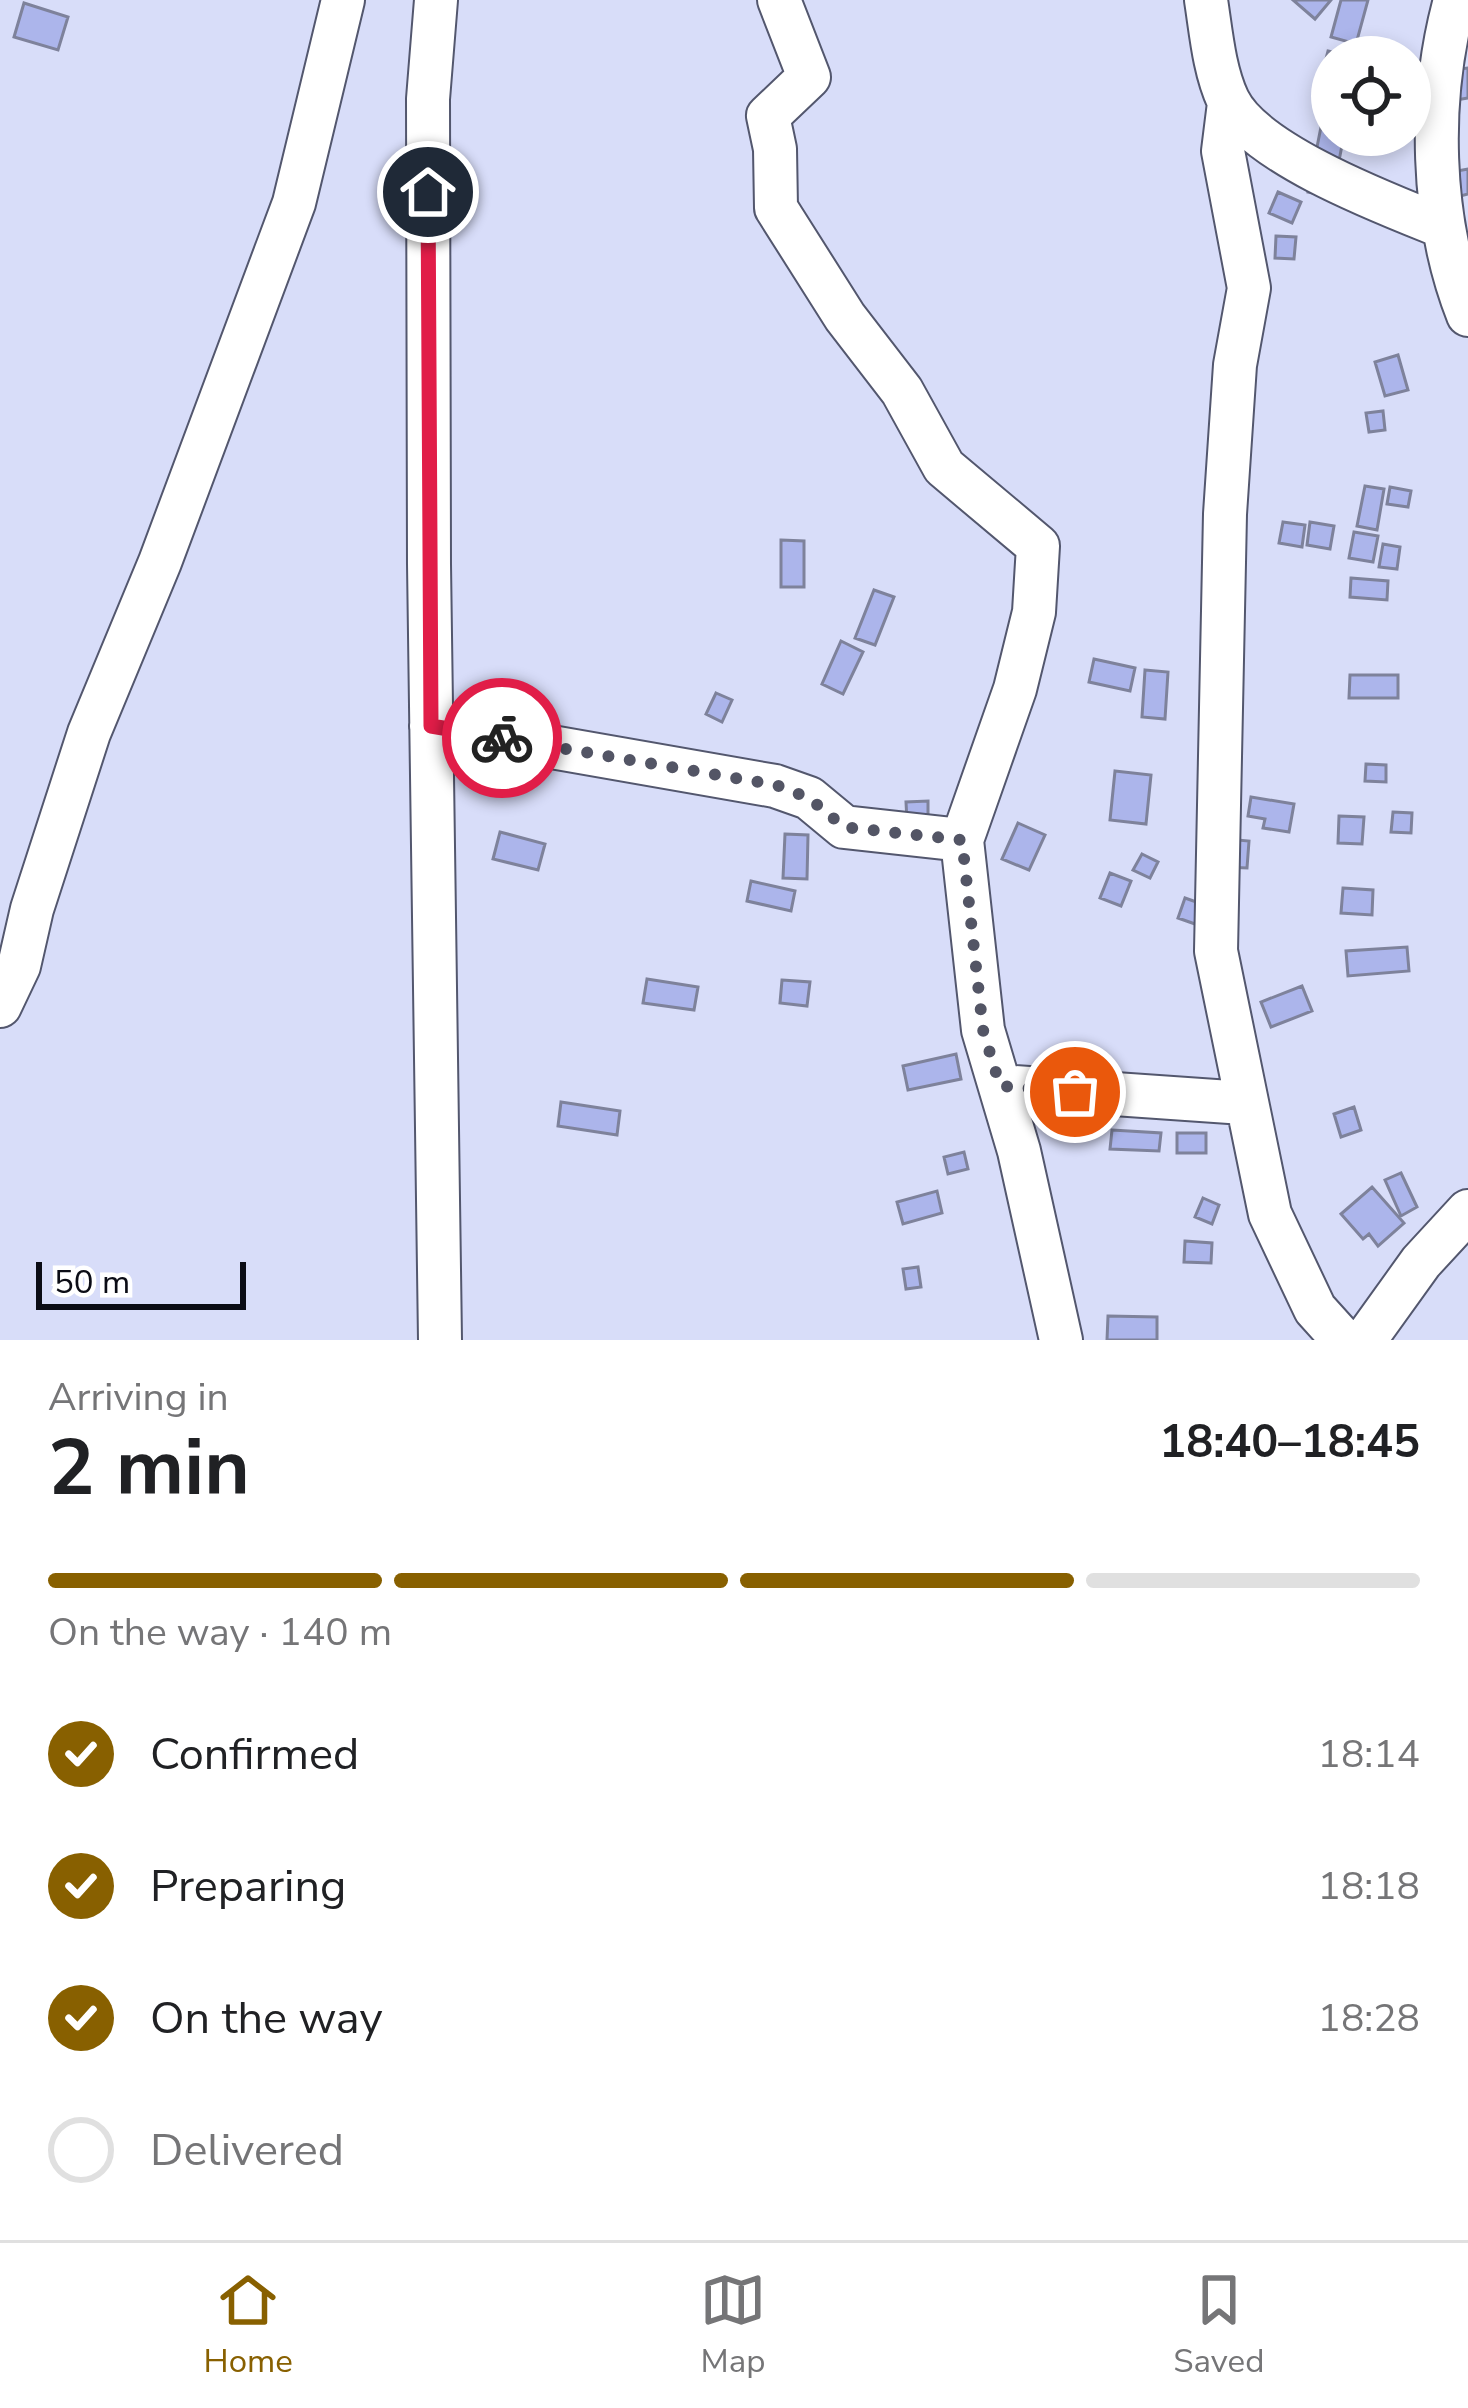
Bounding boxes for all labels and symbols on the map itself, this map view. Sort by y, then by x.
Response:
pin [377,141,479,243]
courier [442,678,562,798]
pin [1024,1041,1126,1143]
scale bar [36,1256,246,1309]

